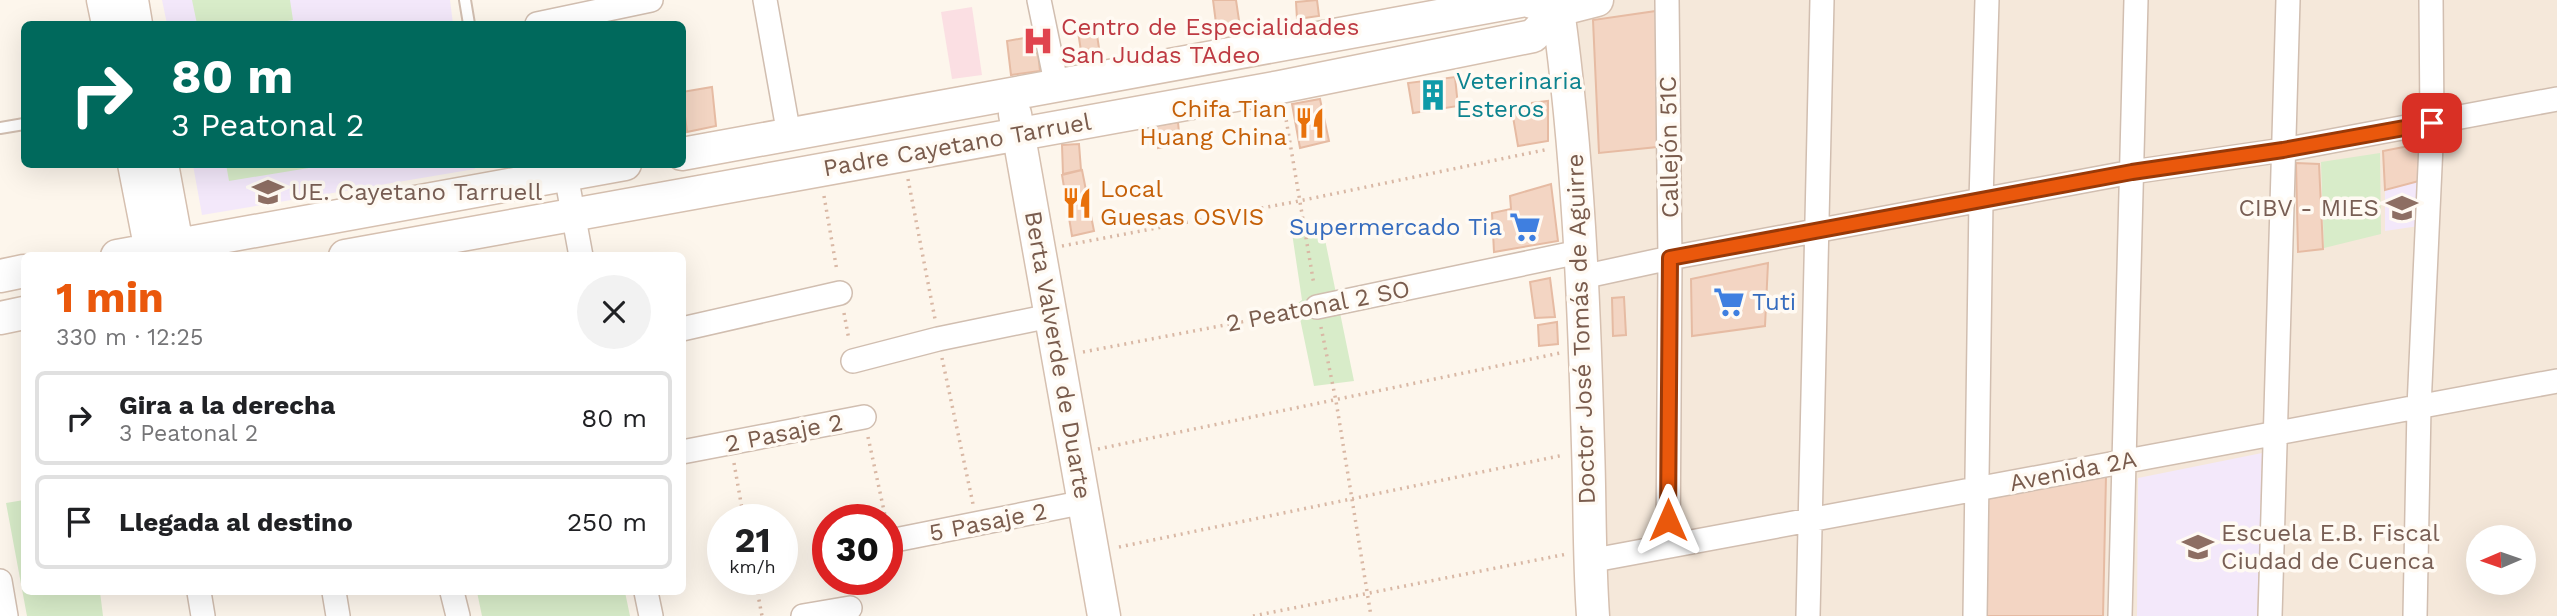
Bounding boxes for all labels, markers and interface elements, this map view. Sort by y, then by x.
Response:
place label: Centro de Especialidades San Judas TAdeo [1061,13,1359,69]
hospital icon: Centro de Especialidades San Judas TAdeo [1021,24,1055,58]
text: 80 m [171,47,293,105]
icon: right [56,49,147,140]
place label: Veterinaria Esteros [1456,67,1582,123]
street label: Callejón 51C [1654,76,1684,218]
building icon: Veterinaria Esteros [1416,78,1450,112]
pin [2402,93,2462,153]
place label: Chifa Tian Huang China [1139,95,1287,151]
icon: arrive [2413,104,2451,142]
text: 3 Peatonal 2 [171,106,365,144]
restaurant icon: Chifa Tian Huang China [1293,106,1327,140]
street label: Padre Cayetano Tarruel [821,108,1094,182]
street label: Doctor José Tomás de Aguirre [1561,153,1601,505]
school or university icon: UE. Cayetano Tarruell [251,175,285,209]
place label: Local Guesas OSVIS [1100,175,1264,231]
place label: UE. Cayetano Tarruell [291,178,543,206]
restaurant icon: Local Guesas OSVIS [1060,186,1094,220]
school or university icon: CIBV - MIES [2385,191,2419,225]
place label: CIBV - MIES [2238,194,2379,222]
street label: Berta Valverde de Duarte [1019,209,1097,501]
supermarket icon: Supermercado Tia [1508,210,1542,244]
place label: Supermercado Tia [1289,213,1502,241]
text: 1 min [56,273,164,322]
street label: 2 Peatonal 2 SO [1224,274,1412,338]
button: close [577,275,651,349]
supermarket icon: Tuti [1712,285,1746,319]
place label: Tuti [1752,288,1796,316]
text: 330 m · 12:25 [56,324,203,351]
text: Gira a la derecha [119,390,335,420]
icon: right [60,399,98,437]
text: 80 m [581,403,647,433]
street label: 2 Pasaje 2 [723,408,845,458]
text: 3 Peatonal 2 [119,420,258,447]
street label: Avenida 2A [2007,445,2139,497]
position arrow [1631,483,1705,557]
street label: 5 Pasaje 2 [927,497,1049,547]
icon: arrive [60,503,98,541]
speed limit sign: 30 [812,504,903,595]
text: Llegada al destino [119,507,353,537]
text: 250 m [567,507,647,537]
text: 21 [735,519,770,561]
place label: Escuela E.B. Fiscal Ciudad de Cuenca [2221,519,2440,575]
north arrow [2466,525,2536,595]
map controls [2466,525,2536,595]
school or university icon: Escuela E.B. Fiscal Ciudad de Cuenca [2181,530,2215,564]
text: km/h [729,556,776,577]

